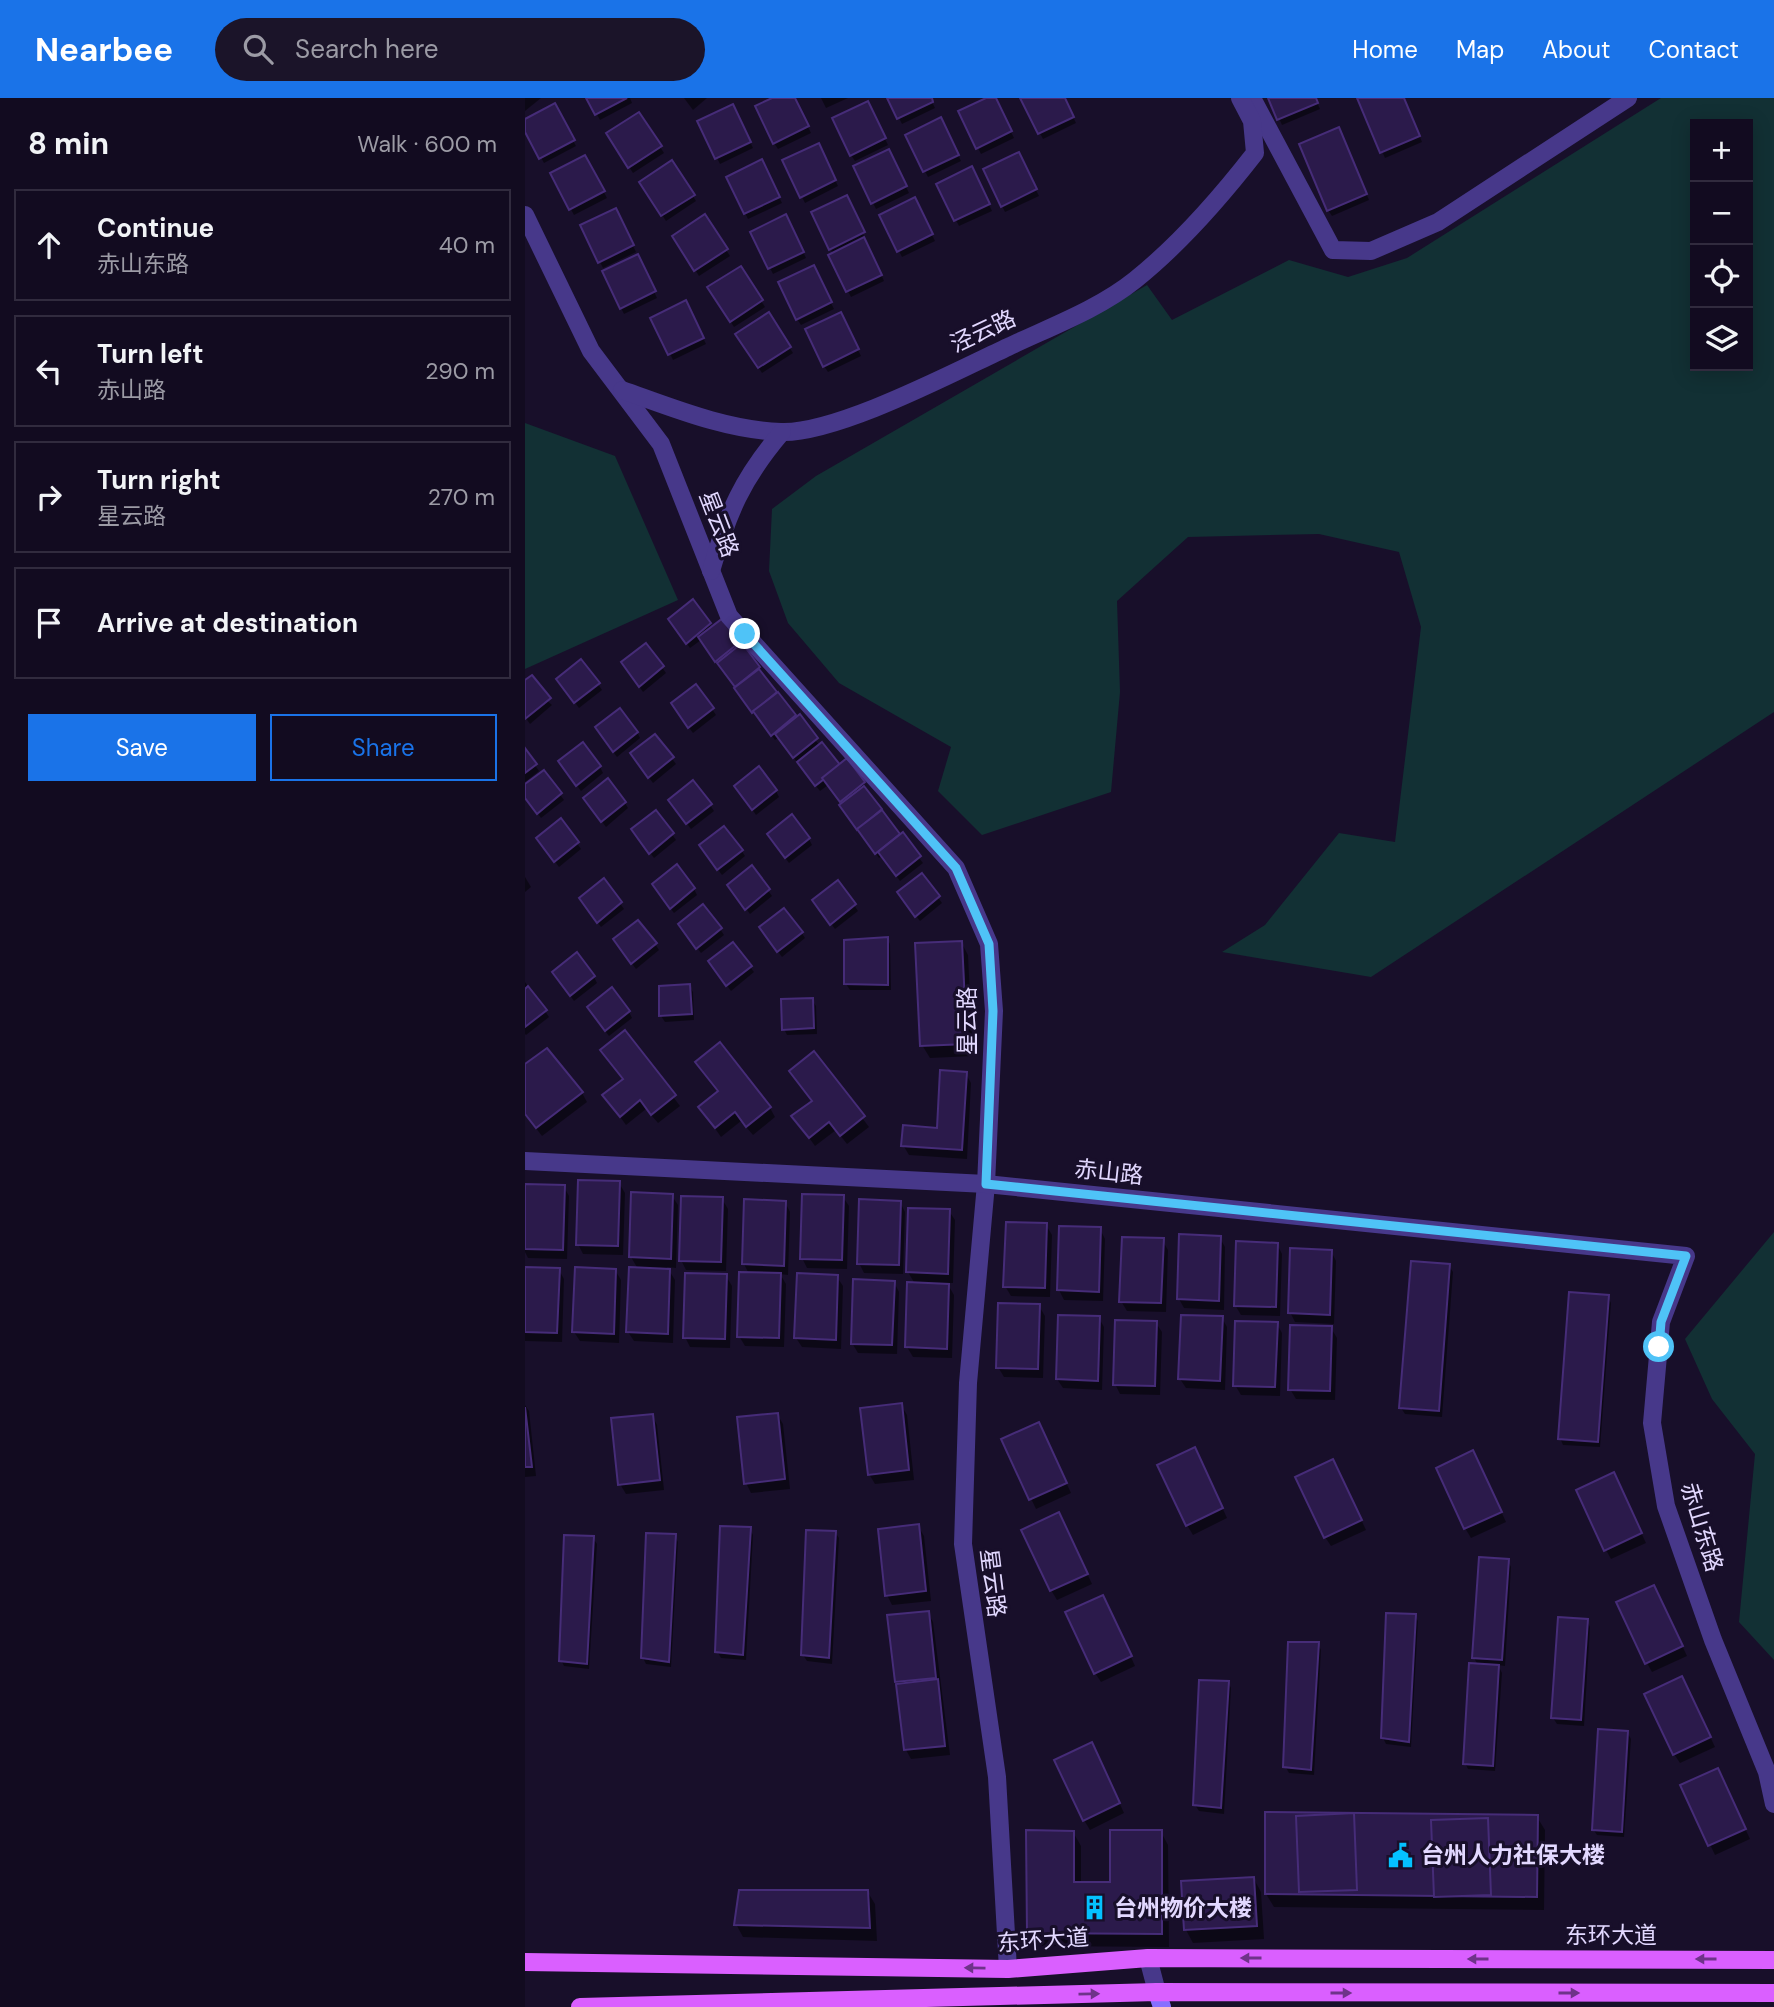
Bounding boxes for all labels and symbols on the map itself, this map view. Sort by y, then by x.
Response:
street label: 泾云路 [945,303,1021,359]
street label: 星云路 [693,486,745,562]
route end [729,618,760,649]
street label: 星云路 [952,987,982,1056]
street label: 赤山路 [1073,1153,1145,1191]
route start [1643,1331,1674,1362]
street label: 赤山东路 [1674,1479,1730,1575]
street label: 星云路 [974,1547,1012,1619]
place label: 台州人力社保大楼 [1421,1840,1605,1870]
public building icon: 台州人力社保大楼 [1387,1841,1415,1869]
place label: 台州物价大楼 [1114,1893,1252,1923]
building icon: 台州物价大楼 [1080,1894,1108,1922]
street label: 东环大道 [1565,1920,1657,1950]
street label: 东环大道 [996,1922,1090,1958]
one-way arrow [1240,1952,1262,1964]
one-way arrow [1467,1953,1489,1965]
one-way arrow [1695,1953,1717,1965]
one-way arrow [963,1962,985,1974]
one-way arrow [1330,1987,1352,1999]
one-way arrow [1558,1987,1580,1999]
one-way arrow [1078,1988,1100,2000]

